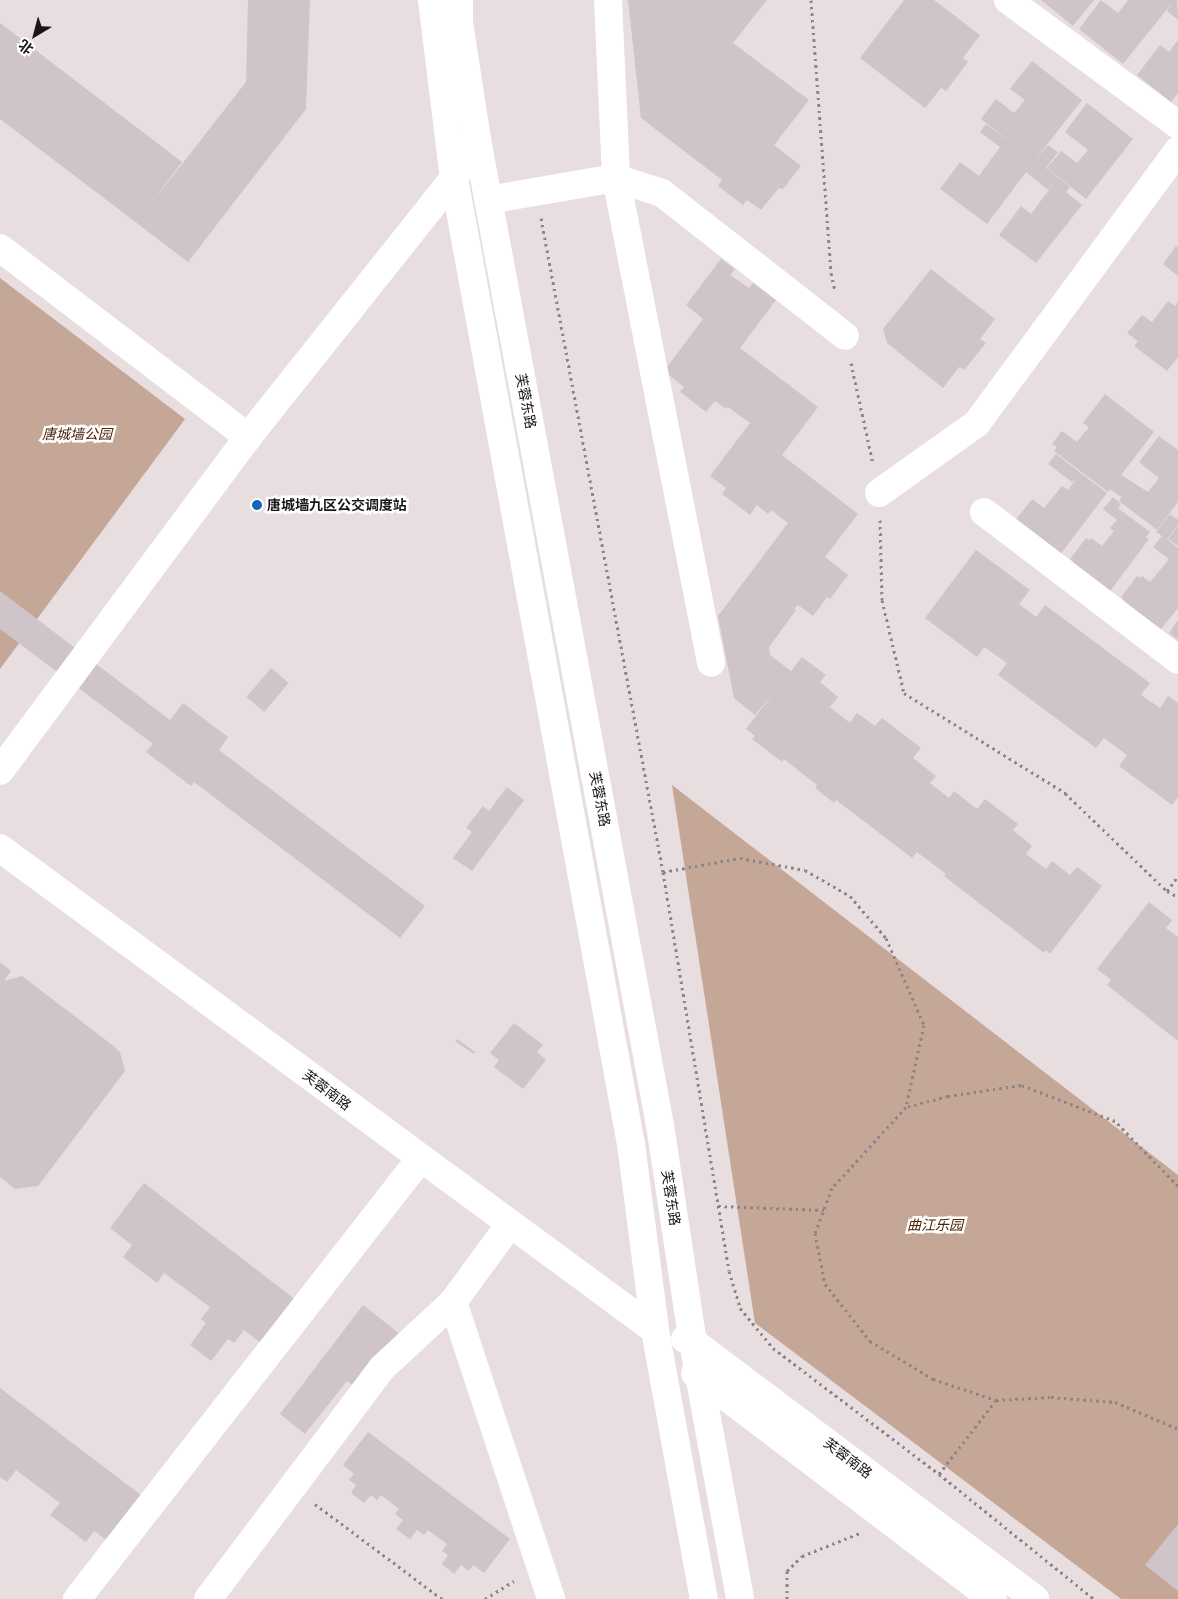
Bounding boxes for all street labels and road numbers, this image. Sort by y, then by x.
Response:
street label: 芙蓉东路 [512,372,540,430]
street label: 芙蓉东路 [586,770,614,828]
street label: 芙蓉南路 [300,1066,354,1114]
street label: 芙蓉东路 [658,1169,684,1227]
street label: 芙蓉南路 [821,1434,875,1482]

